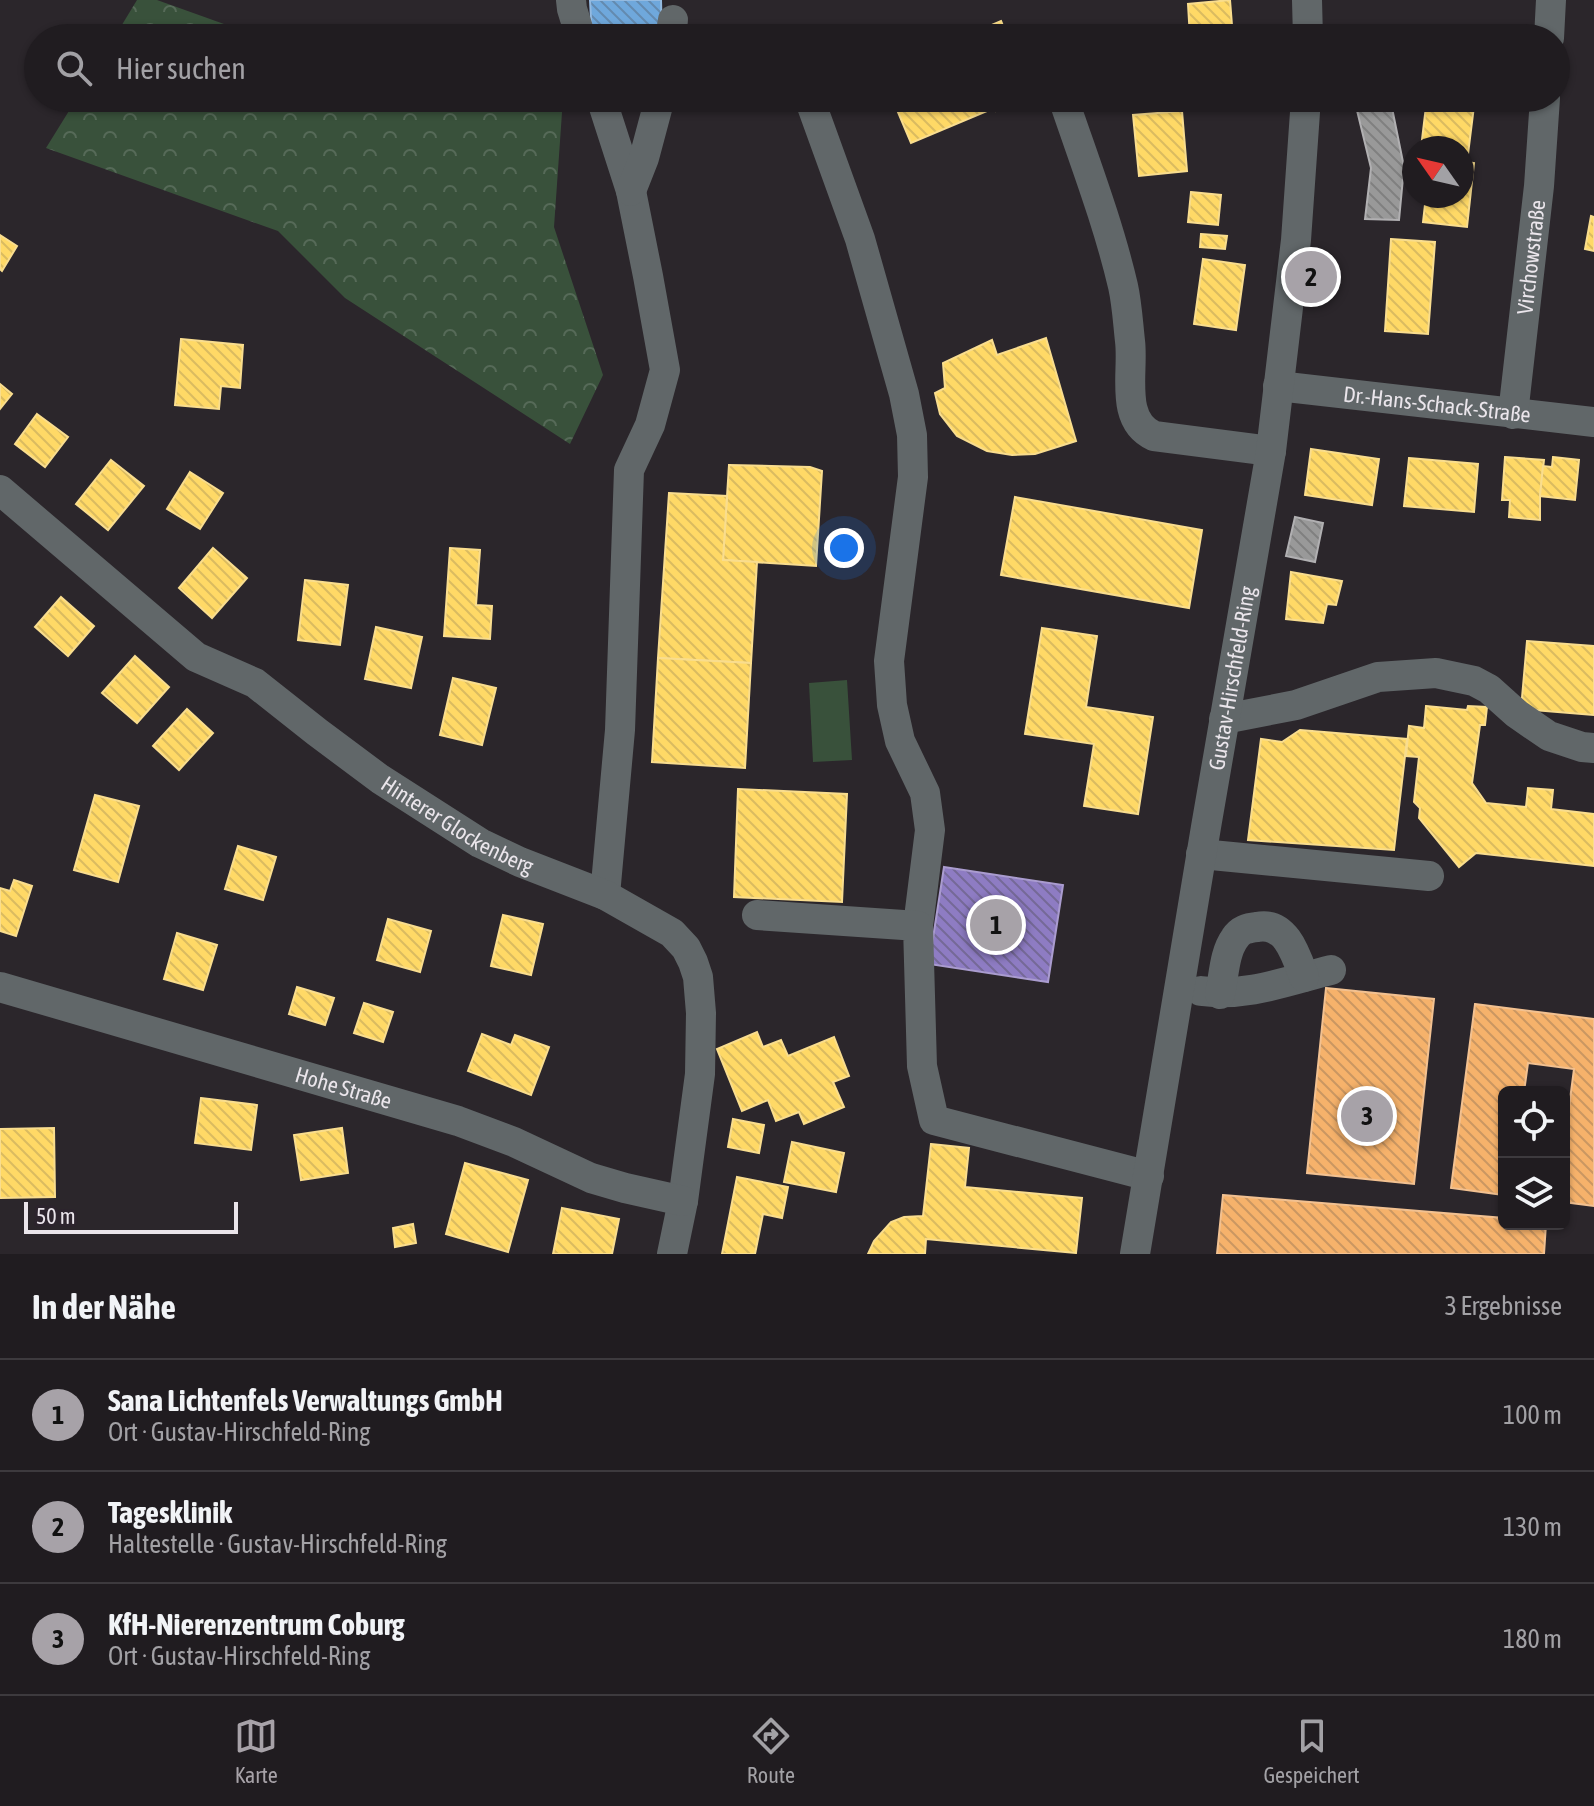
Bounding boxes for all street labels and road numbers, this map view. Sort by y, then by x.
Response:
street label: Virchowstraße [1511,198,1550,316]
street label: Dr.-Hans-Schack-Straße [1342,381,1532,428]
street label: Gustav-Hirschfeld-Ring [1203,584,1260,772]
street label: Hinterer Glockenberg [377,770,538,879]
street label: Hohe Straße [292,1061,395,1114]

